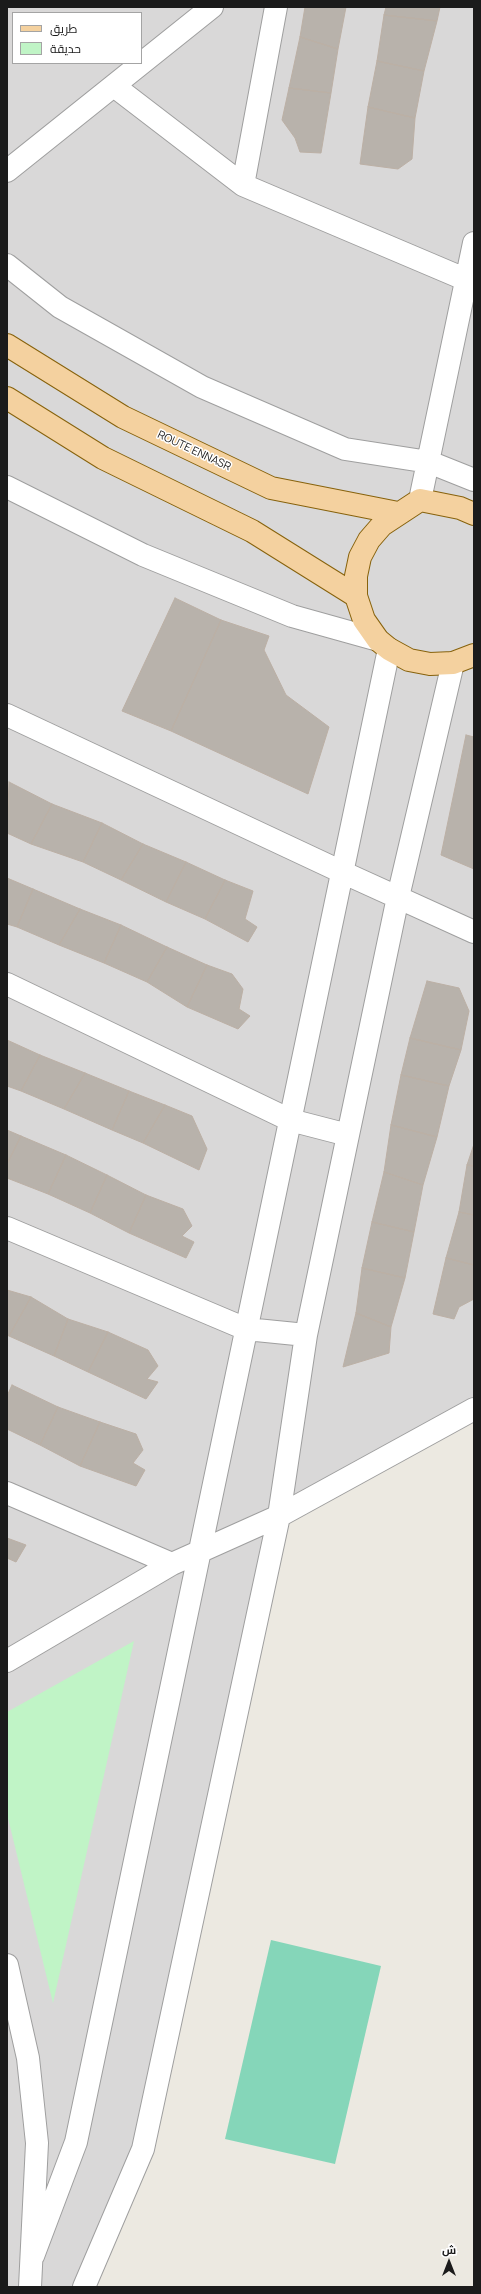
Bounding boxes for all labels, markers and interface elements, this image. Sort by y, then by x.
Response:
legend [12,12,142,64]
text: طريق [50,20,77,37]
text: حديقة [50,40,81,57]
street label: ROUTE ENNASR [155,428,233,474]
north arrow [429,2242,469,2282]
text: ش [442,2242,456,2257]

